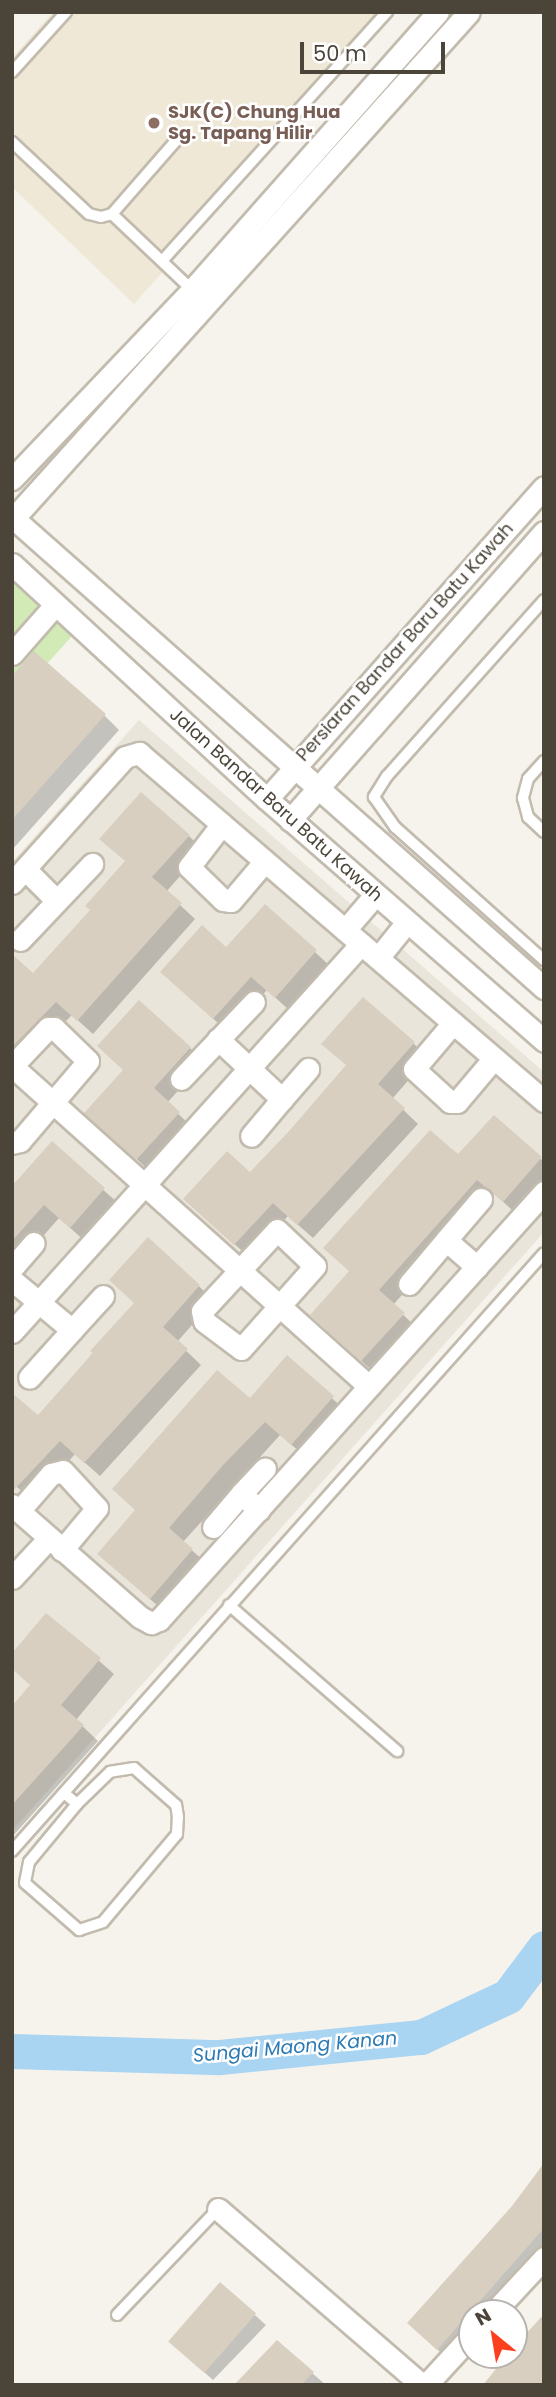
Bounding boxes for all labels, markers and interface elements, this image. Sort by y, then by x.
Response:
scale bar [304,28,449,72]
text: 50 m [313,39,367,68]
place label: SJK(C) Chung Hua Sg. Tapang Hilir [168,102,340,144]
marker: SJK(C) Chung Hua Sg. Tapang Hilir [146,115,162,131]
street label: Persiaran Bandar Baru Batu Kawah [292,518,518,766]
street label: Jalan Bandar Baru Batu Kawah [165,704,387,906]
water label: Sungai Maong Kanan [192,2027,398,2067]
north arrow [458,2299,528,2369]
text: N [470,2302,496,2332]

